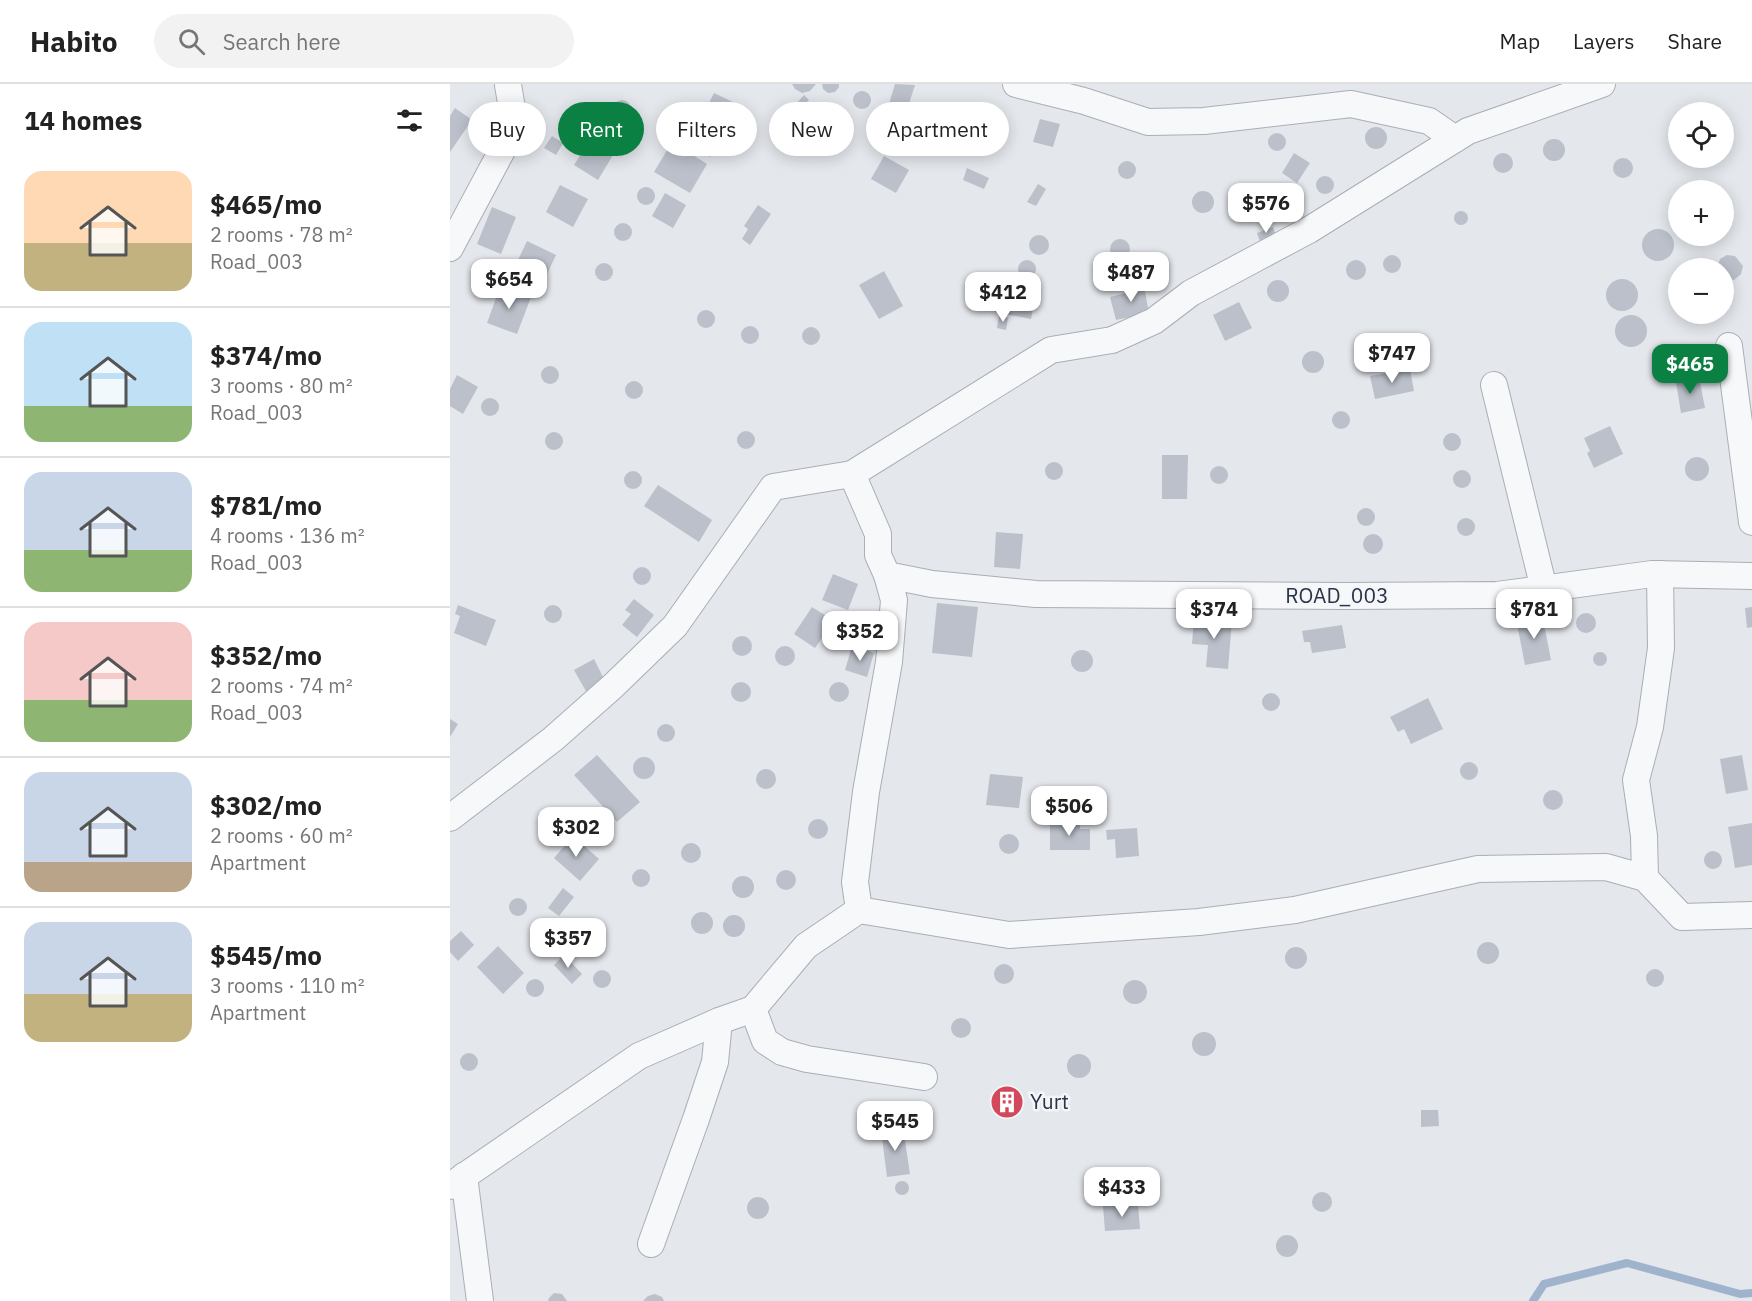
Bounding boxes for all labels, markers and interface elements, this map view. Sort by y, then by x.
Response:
search box [154,14,574,68]
text: Habito [30,23,118,60]
icon: search [175,25,208,58]
text: Search here [223,27,341,56]
text: Map [1500,27,1540,55]
text: Layers [1573,27,1635,55]
text: Share [1668,27,1722,55]
chip: Buy [468,102,546,156]
chip: Rent [558,102,644,156]
chip: Filters [656,102,757,156]
chip: New [769,102,854,156]
chip: Apartment [866,102,1009,156]
map controls [1668,102,1734,324]
button: locate [1668,102,1734,168]
text: 14 homes [24,103,142,137]
icon: filters [393,104,426,137]
button: + [1668,180,1734,246]
pin: $576 [1230,183,1302,234]
text: $465/mo [210,187,322,221]
text: $576 [1242,189,1290,216]
icon: home [72,195,144,267]
text: 2 rooms · 78 m² [210,221,353,248]
text: Road_003 [210,248,303,275]
pin: $487 [1095,252,1167,303]
text: $487 [1107,258,1155,285]
button: − [1668,258,1734,324]
pin: $654 [473,259,545,310]
text: $654 [485,265,533,292]
pin: $412 [967,272,1039,323]
text: $412 [979,278,1027,305]
pin: $747 [1356,333,1428,384]
text: $374/mo [210,338,322,372]
text: $747 [1368,339,1416,366]
pin: $465 [1654,344,1726,395]
icon: home [72,346,144,418]
text: $465 [1666,350,1714,377]
text: 3 rooms · 80 m² [210,372,353,399]
text: Road_003 [210,399,303,426]
text: $781/mo [210,488,322,522]
icon: home [72,496,144,568]
text: 4 rooms · 136 m² [210,522,365,549]
text: Road_003 [210,549,303,576]
street label: ROAD_003 [1285,581,1389,609]
pin: $374 [1178,589,1250,640]
pin: $781 [1498,589,1570,640]
text: $374 [1190,595,1238,622]
text: $781 [1510,595,1558,622]
pin: $352 [824,611,896,662]
text: $352 [836,617,884,644]
text: $352/mo [210,638,322,672]
icon: home [72,646,144,718]
text: 2 rooms · 74 m² [210,672,353,699]
text: Road_003 [210,699,303,726]
pin: $506 [1033,786,1105,837]
text: $302/mo [210,788,322,822]
text: $506 [1045,792,1093,819]
icon: home [72,796,144,868]
pin: $302 [540,807,612,858]
text: $302 [552,813,600,840]
text: 2 rooms · 60 m² [210,822,353,849]
text: Apartment [210,849,306,876]
pin: $357 [532,918,604,969]
text: $357 [544,924,592,951]
text: $545/mo [210,938,322,972]
icon: home [72,946,144,1018]
text: 3 rooms · 110 m² [210,972,365,999]
text: Apartment [210,999,306,1026]
building icon: Yurt [989,1084,1025,1120]
place label: Yurt [1030,1087,1069,1115]
pin: $545 [859,1101,931,1152]
text: $545 [871,1107,919,1134]
pin: $433 [1086,1167,1158,1218]
text: $433 [1098,1173,1146,1200]

